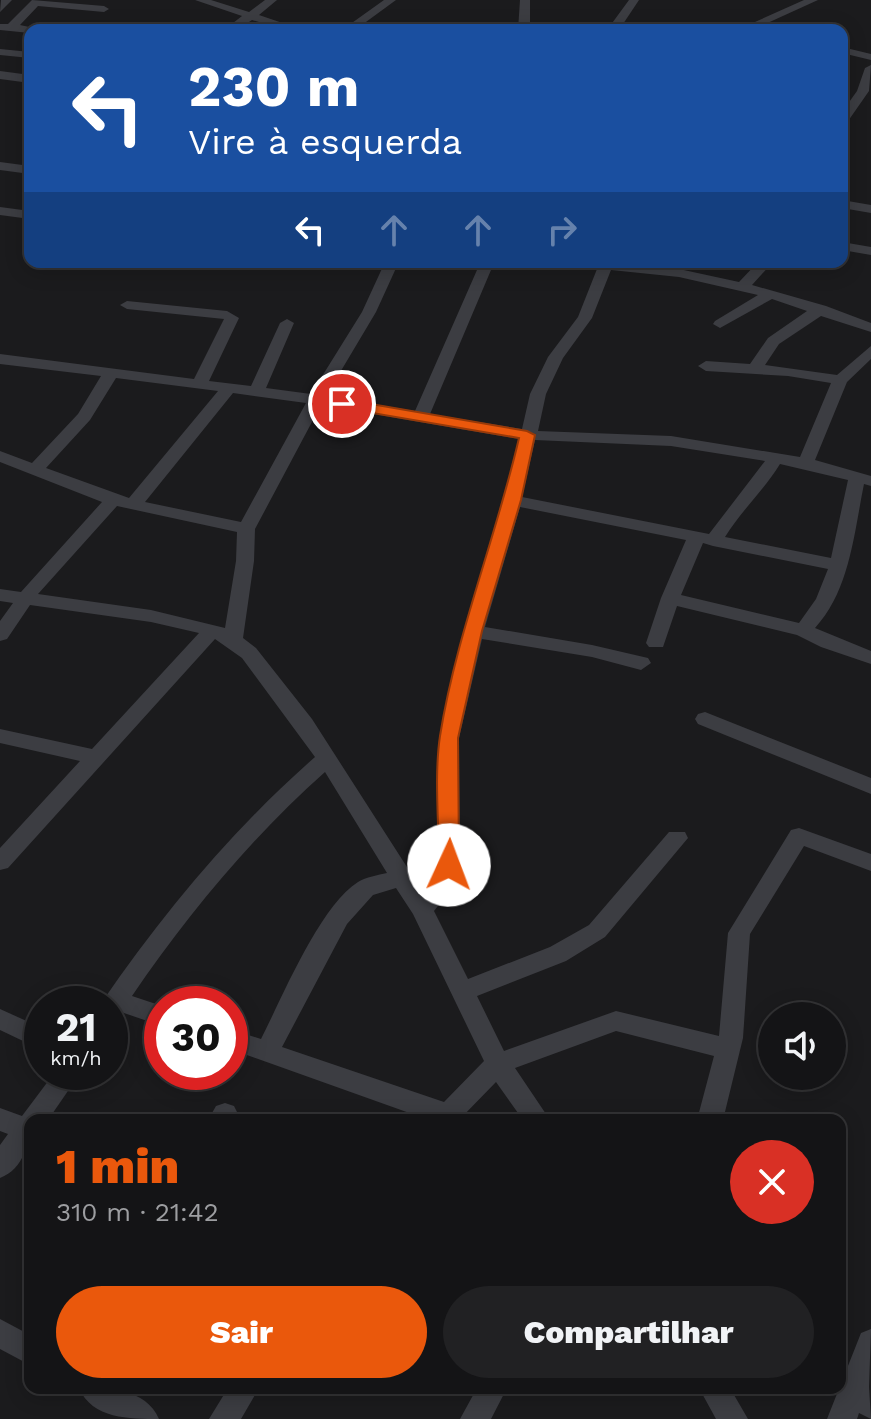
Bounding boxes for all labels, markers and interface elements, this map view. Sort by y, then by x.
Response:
text: 230 m [188,54,359,120]
icon: left [56,56,160,160]
text: Vire à esquerda [188,121,462,163]
icon: left [288,208,332,252]
icon: ahead [372,208,416,252]
icon: ahead [456,208,500,252]
icon: right [540,208,584,252]
pin [308,370,376,438]
icon: arrive [320,382,364,426]
position arrow [407,823,491,907]
speed limit sign: 30 [144,986,248,1090]
map controls [758,1002,846,1090]
button: sound [758,1002,846,1090]
text: 21 [55,1004,97,1051]
text: km/h [50,1046,102,1070]
text: 1 min [56,1138,179,1195]
button: close [730,1140,814,1224]
text: 310 m · 21:42 [56,1197,219,1227]
button: Sair [56,1286,427,1378]
button: Compartilhar [443,1286,814,1378]

